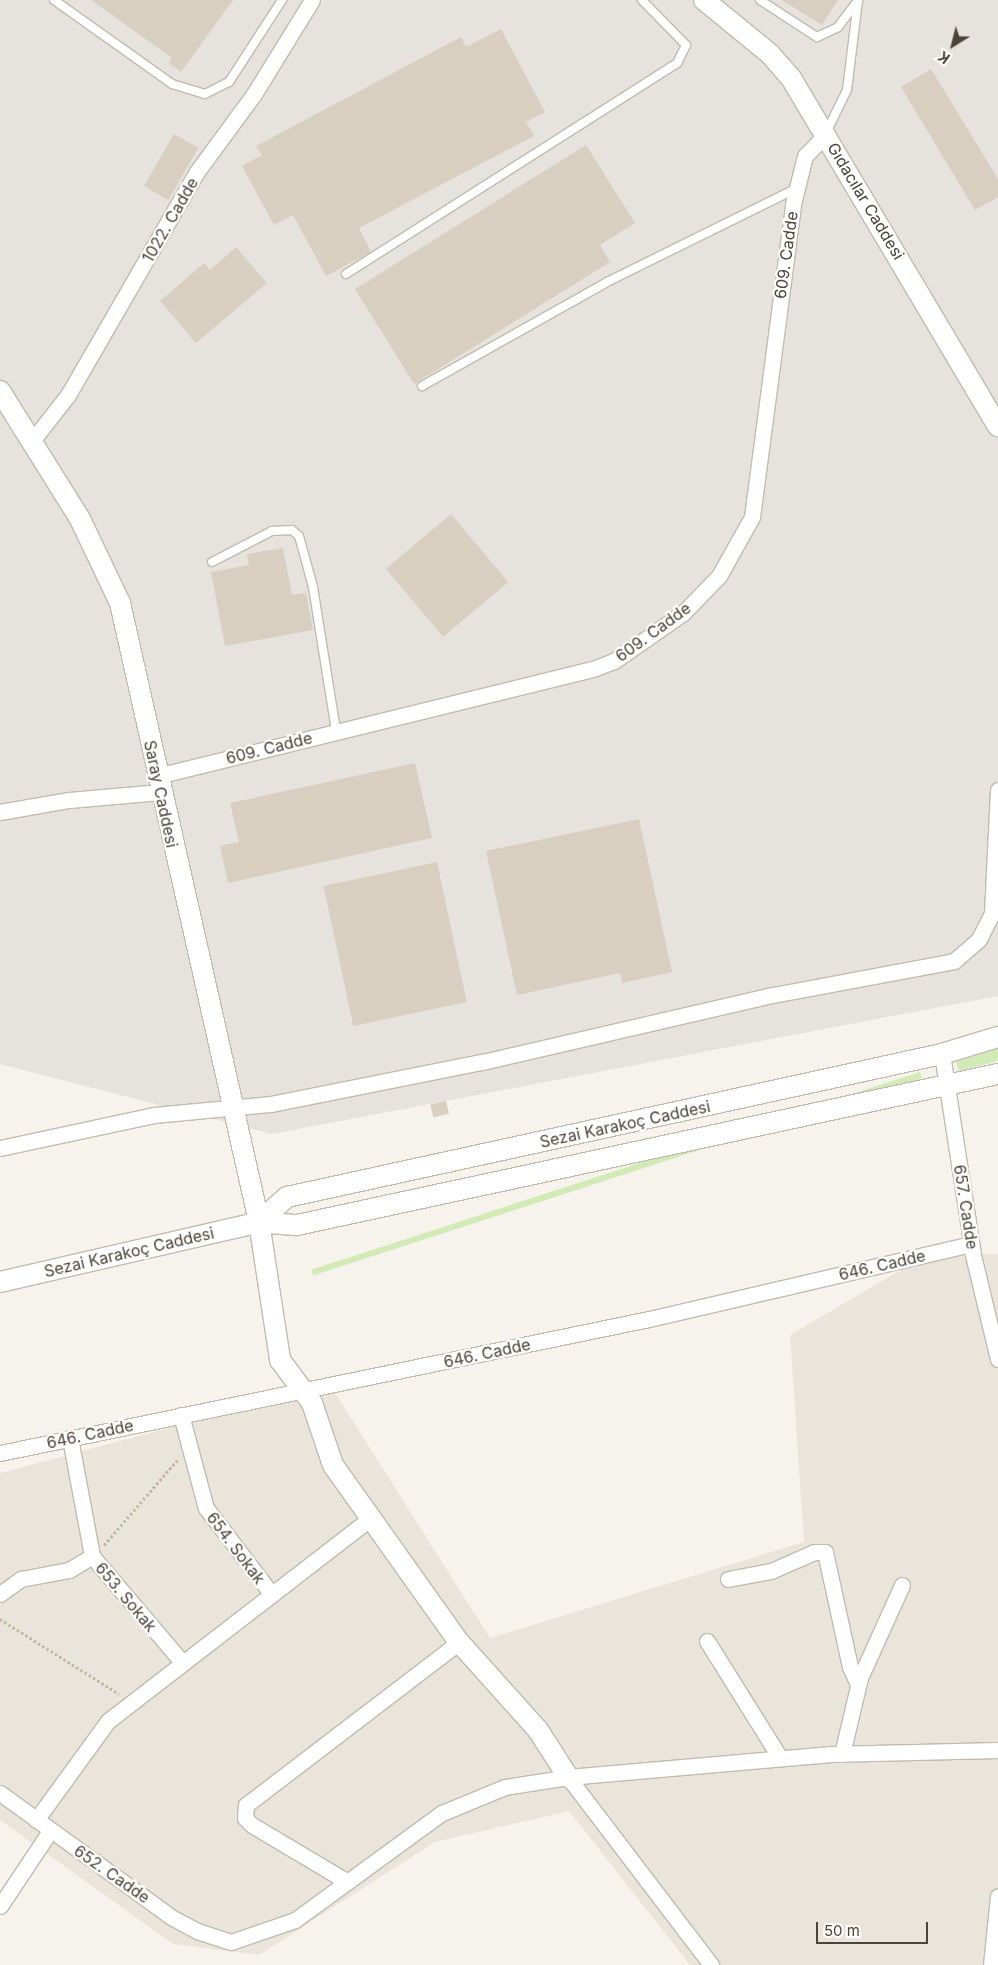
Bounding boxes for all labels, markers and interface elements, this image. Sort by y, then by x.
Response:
north arrow [928,20,978,70]
text: K [935,48,953,67]
street label: Gıdacılar Caddesi [824,139,908,263]
street label: 1022. Cadde [138,174,202,266]
street label: 609. Cadde [770,210,802,300]
street label: 609. Cadde [612,598,694,666]
street label: 609. Cadde [224,728,314,768]
street label: Saray Caddesi [140,738,182,850]
street label: Sezai Karakoç Caddesi [538,1097,712,1151]
street label: 657. Cadde [950,1163,982,1251]
street label: Sezai Karakoç Caddesi [42,1223,216,1281]
street label: 646. Cadde [837,1246,927,1284]
street label: 646. Cadde [442,1334,532,1372]
street label: 646. Cadde [45,1415,135,1453]
street label: 654. Sokak [203,1508,269,1588]
street label: 653. Sokak [91,1558,161,1636]
street label: 652. Cadde [70,1841,154,1907]
scale bar [818,1912,930,1944]
text: 50 m [824,1921,860,1940]

